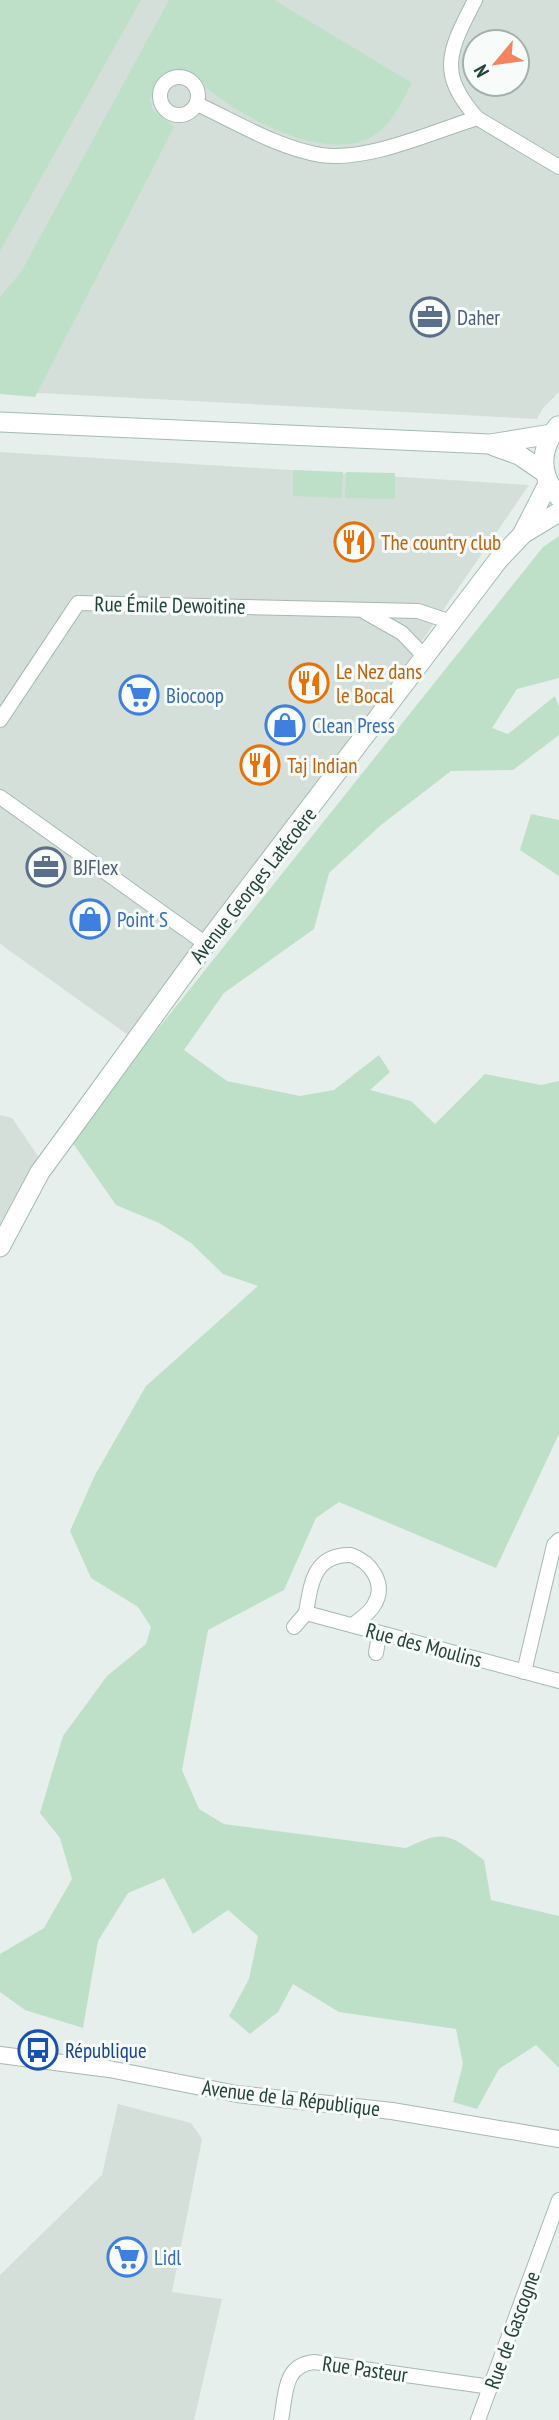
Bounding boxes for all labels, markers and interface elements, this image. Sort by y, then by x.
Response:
north arrow [461,28,531,98]
text: N [468,61,494,82]
office icon: Daher [409,296,451,338]
place label: Daher [457,304,500,331]
restaurant icon: The country club [333,521,375,563]
place label: The country club [381,529,501,556]
street label: Rue Émile Dewoitine [94,590,246,620]
place label: Le Nez dans le Bocal [336,658,422,709]
restaurant icon: Le Nez dans le Bocal [288,662,330,704]
supermarket icon: Biocoop [118,674,160,716]
place label: Biocoop [166,682,224,709]
shop icon: Clean Press [264,704,306,746]
place label: Clean Press [312,712,395,739]
restaurant icon: Taj Indian [239,744,281,786]
place label: Taj Indian [287,752,357,779]
street label: Avenue Georges Latécoère [184,802,322,968]
office icon: BJFlex [25,846,67,888]
place label: BJFlex [73,854,119,881]
shop icon: Point S [69,898,111,940]
place label: Point S [117,906,168,933]
street label: Rue des Moulins [363,1617,485,1673]
bus stop icon: République [17,2029,59,2071]
place label: République [65,2037,147,2064]
street label: Avenue de la République [200,2074,382,2122]
supermarket icon: Lidl [106,2236,148,2278]
place label: Lidl [154,2244,181,2271]
street label: Rue de Gascogne [478,2267,546,2393]
street label: Rue Pasteur [321,2350,410,2388]

